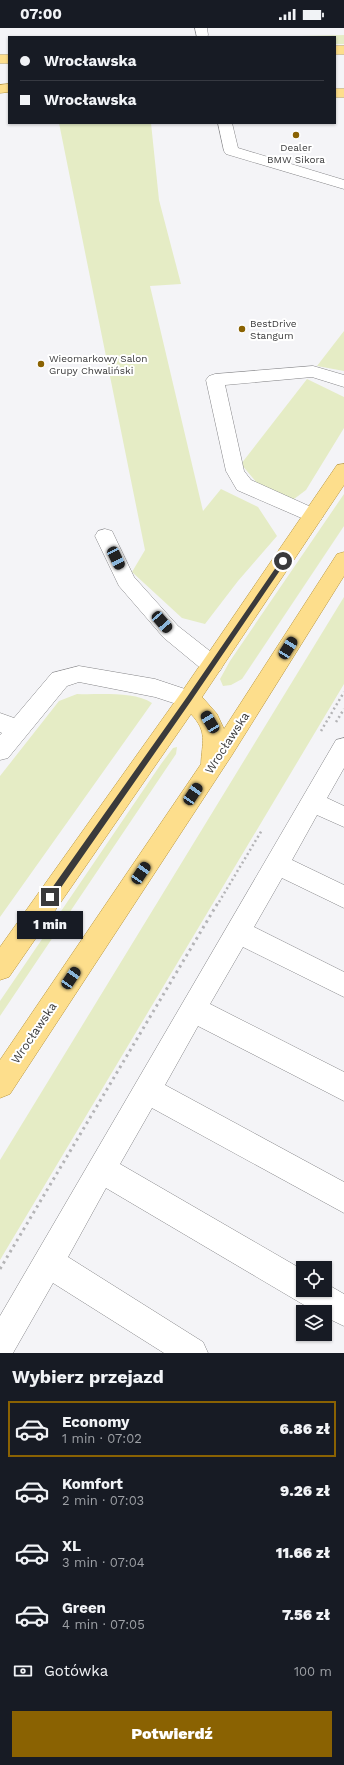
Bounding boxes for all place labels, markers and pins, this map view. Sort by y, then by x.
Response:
marker: Dealer BMW Sikora [291,130,301,140]
place label: Dealer BMW Sikora [267,142,325,165]
place label: BestDrive Stangum [250,318,297,341]
marker: BestDrive Stangum [237,324,247,334]
place label: Wieomarkowy Salon Grupy Chwaliński [49,353,148,376]
marker: Wieomarkowy Salon Grupy Chwaliński [36,359,46,369]

